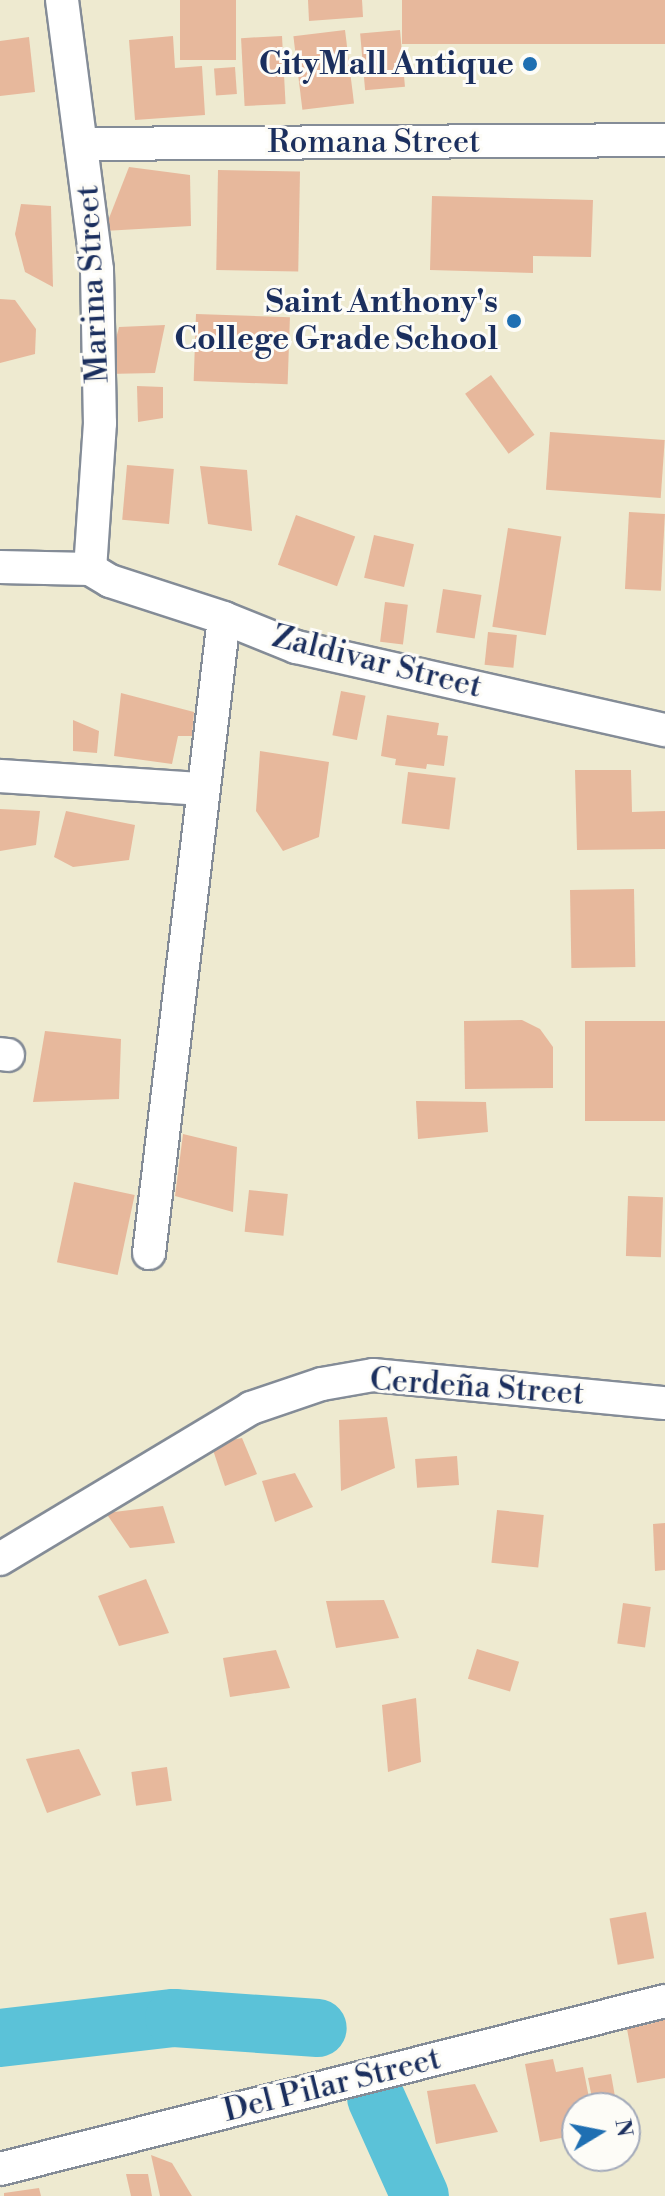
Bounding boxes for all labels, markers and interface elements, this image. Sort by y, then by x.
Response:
place label: CityMall Antique [259,45,514,83]
marker: CityMall Antique [521,55,539,73]
street label: Romana Street [268,123,480,161]
street label: Marina Street [69,184,117,384]
place label: Saint Anthony's College Grade School [174,284,498,359]
marker: Saint Anthony's College Grade School [505,312,523,330]
street label: Zaldivar Street [268,617,486,707]
street label: Cerdeña Street [369,1360,585,1414]
street label: Del Pilar Street [219,2039,445,2131]
north arrow [561,2092,641,2172]
text: N [608,2117,638,2139]

